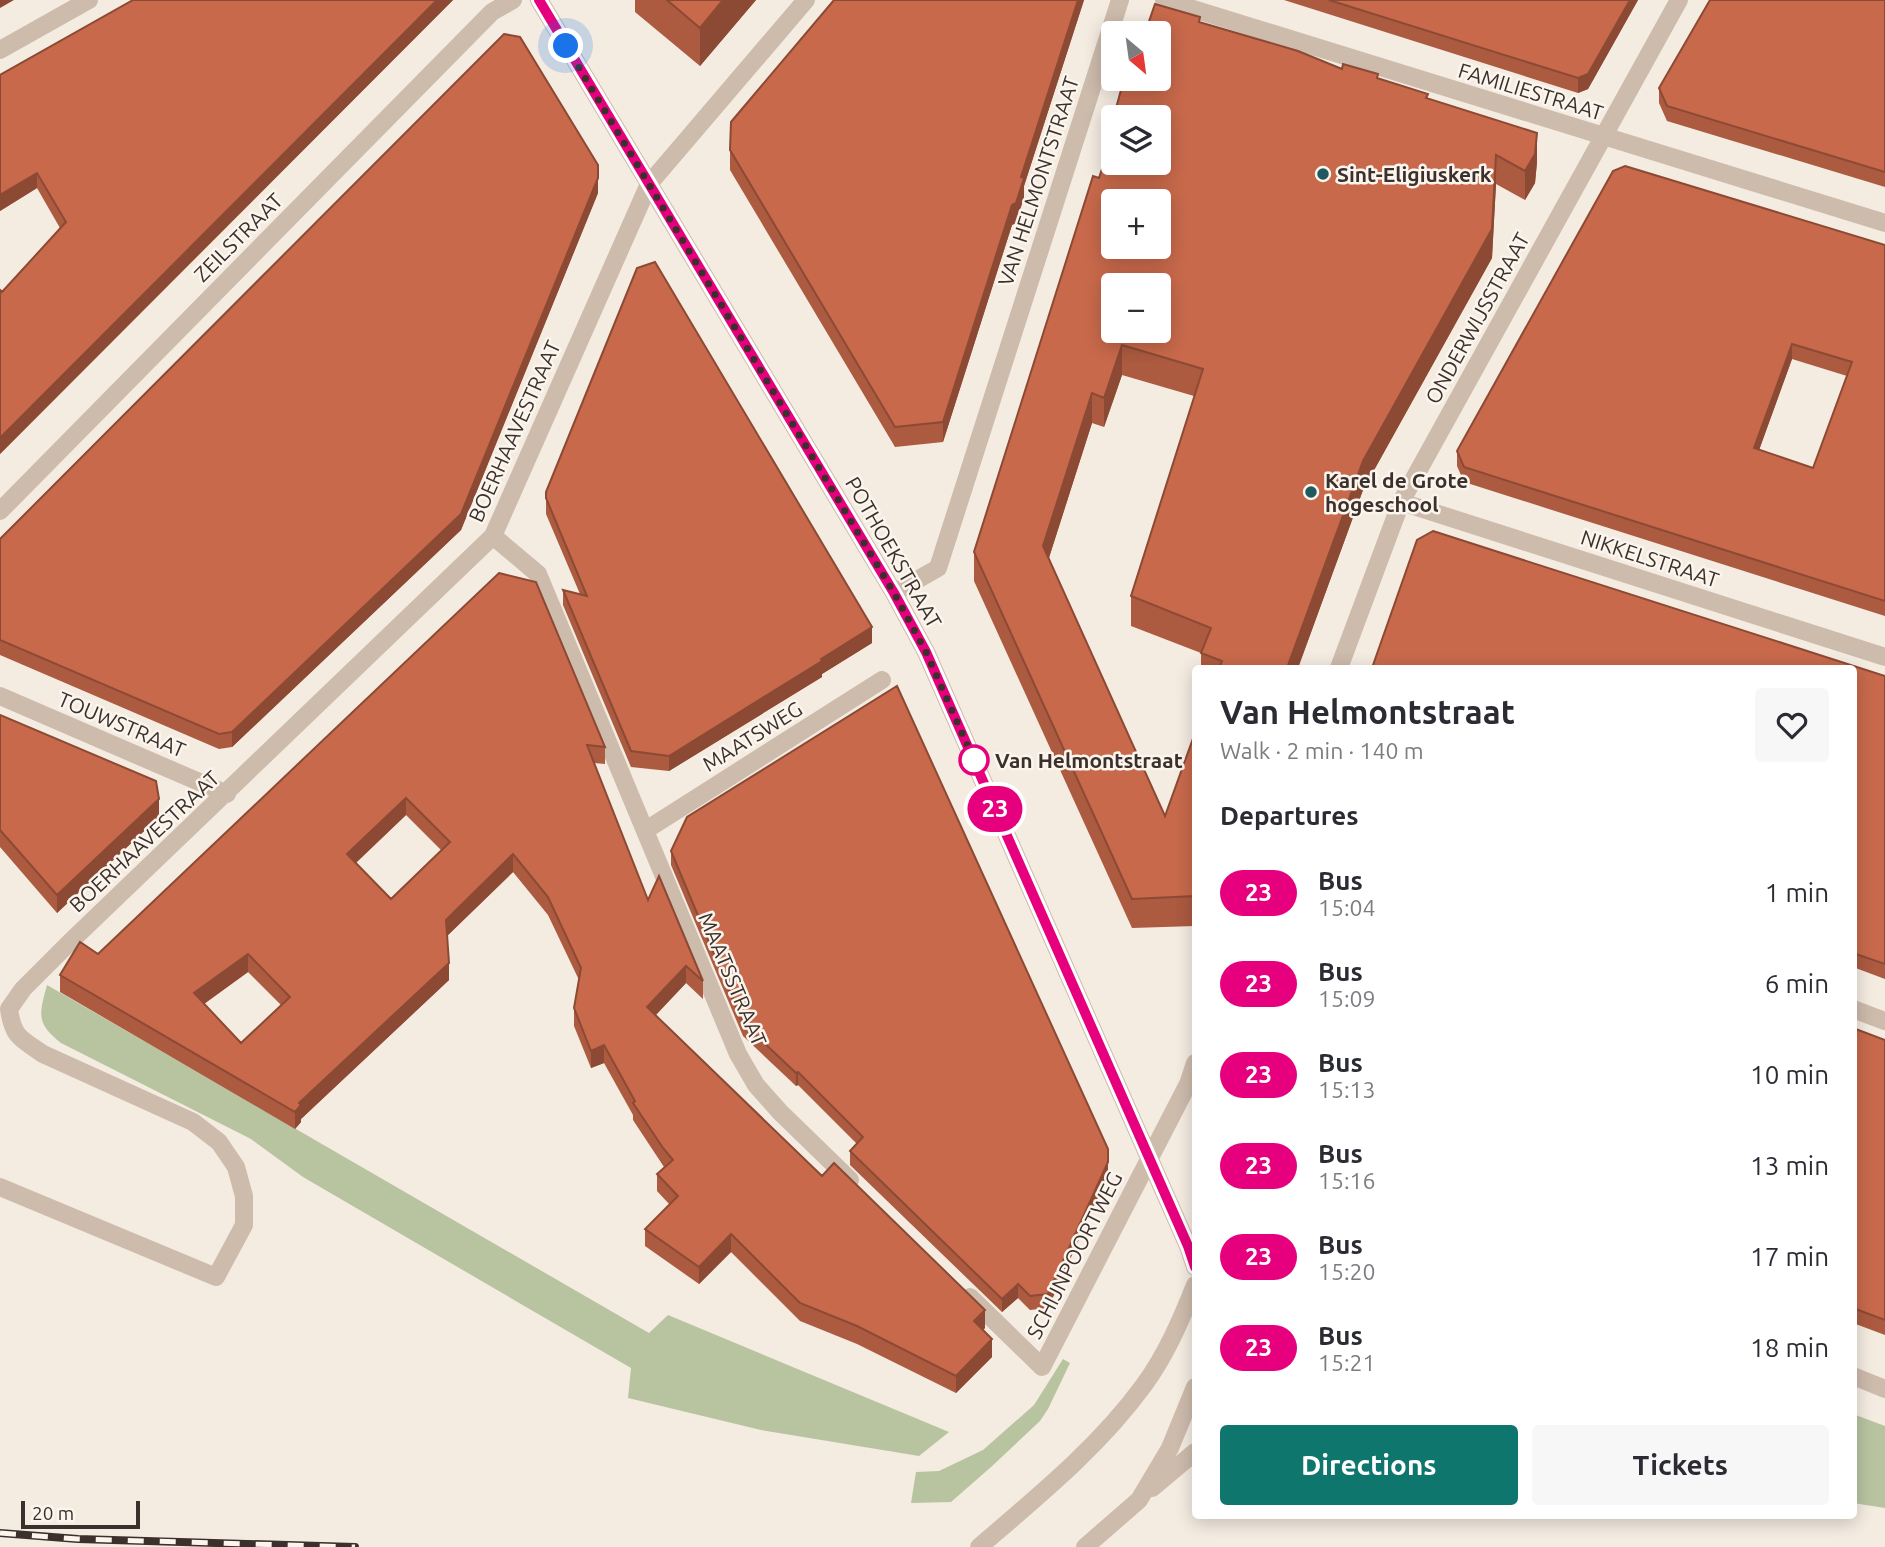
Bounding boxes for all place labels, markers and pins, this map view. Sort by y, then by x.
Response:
place label: Sint-Eligiuskerk [1337,162,1492,186]
marker: Sint-Eligiuskerk [1315,166,1331,182]
place label: Karel de Grote hogeschool [1325,468,1468,516]
marker: Karel de Grote hogeschool [1303,484,1319,500]
marker: Van Helmontstraat [959,745,989,775]
place label: Van Helmontstraat [995,748,1183,772]

